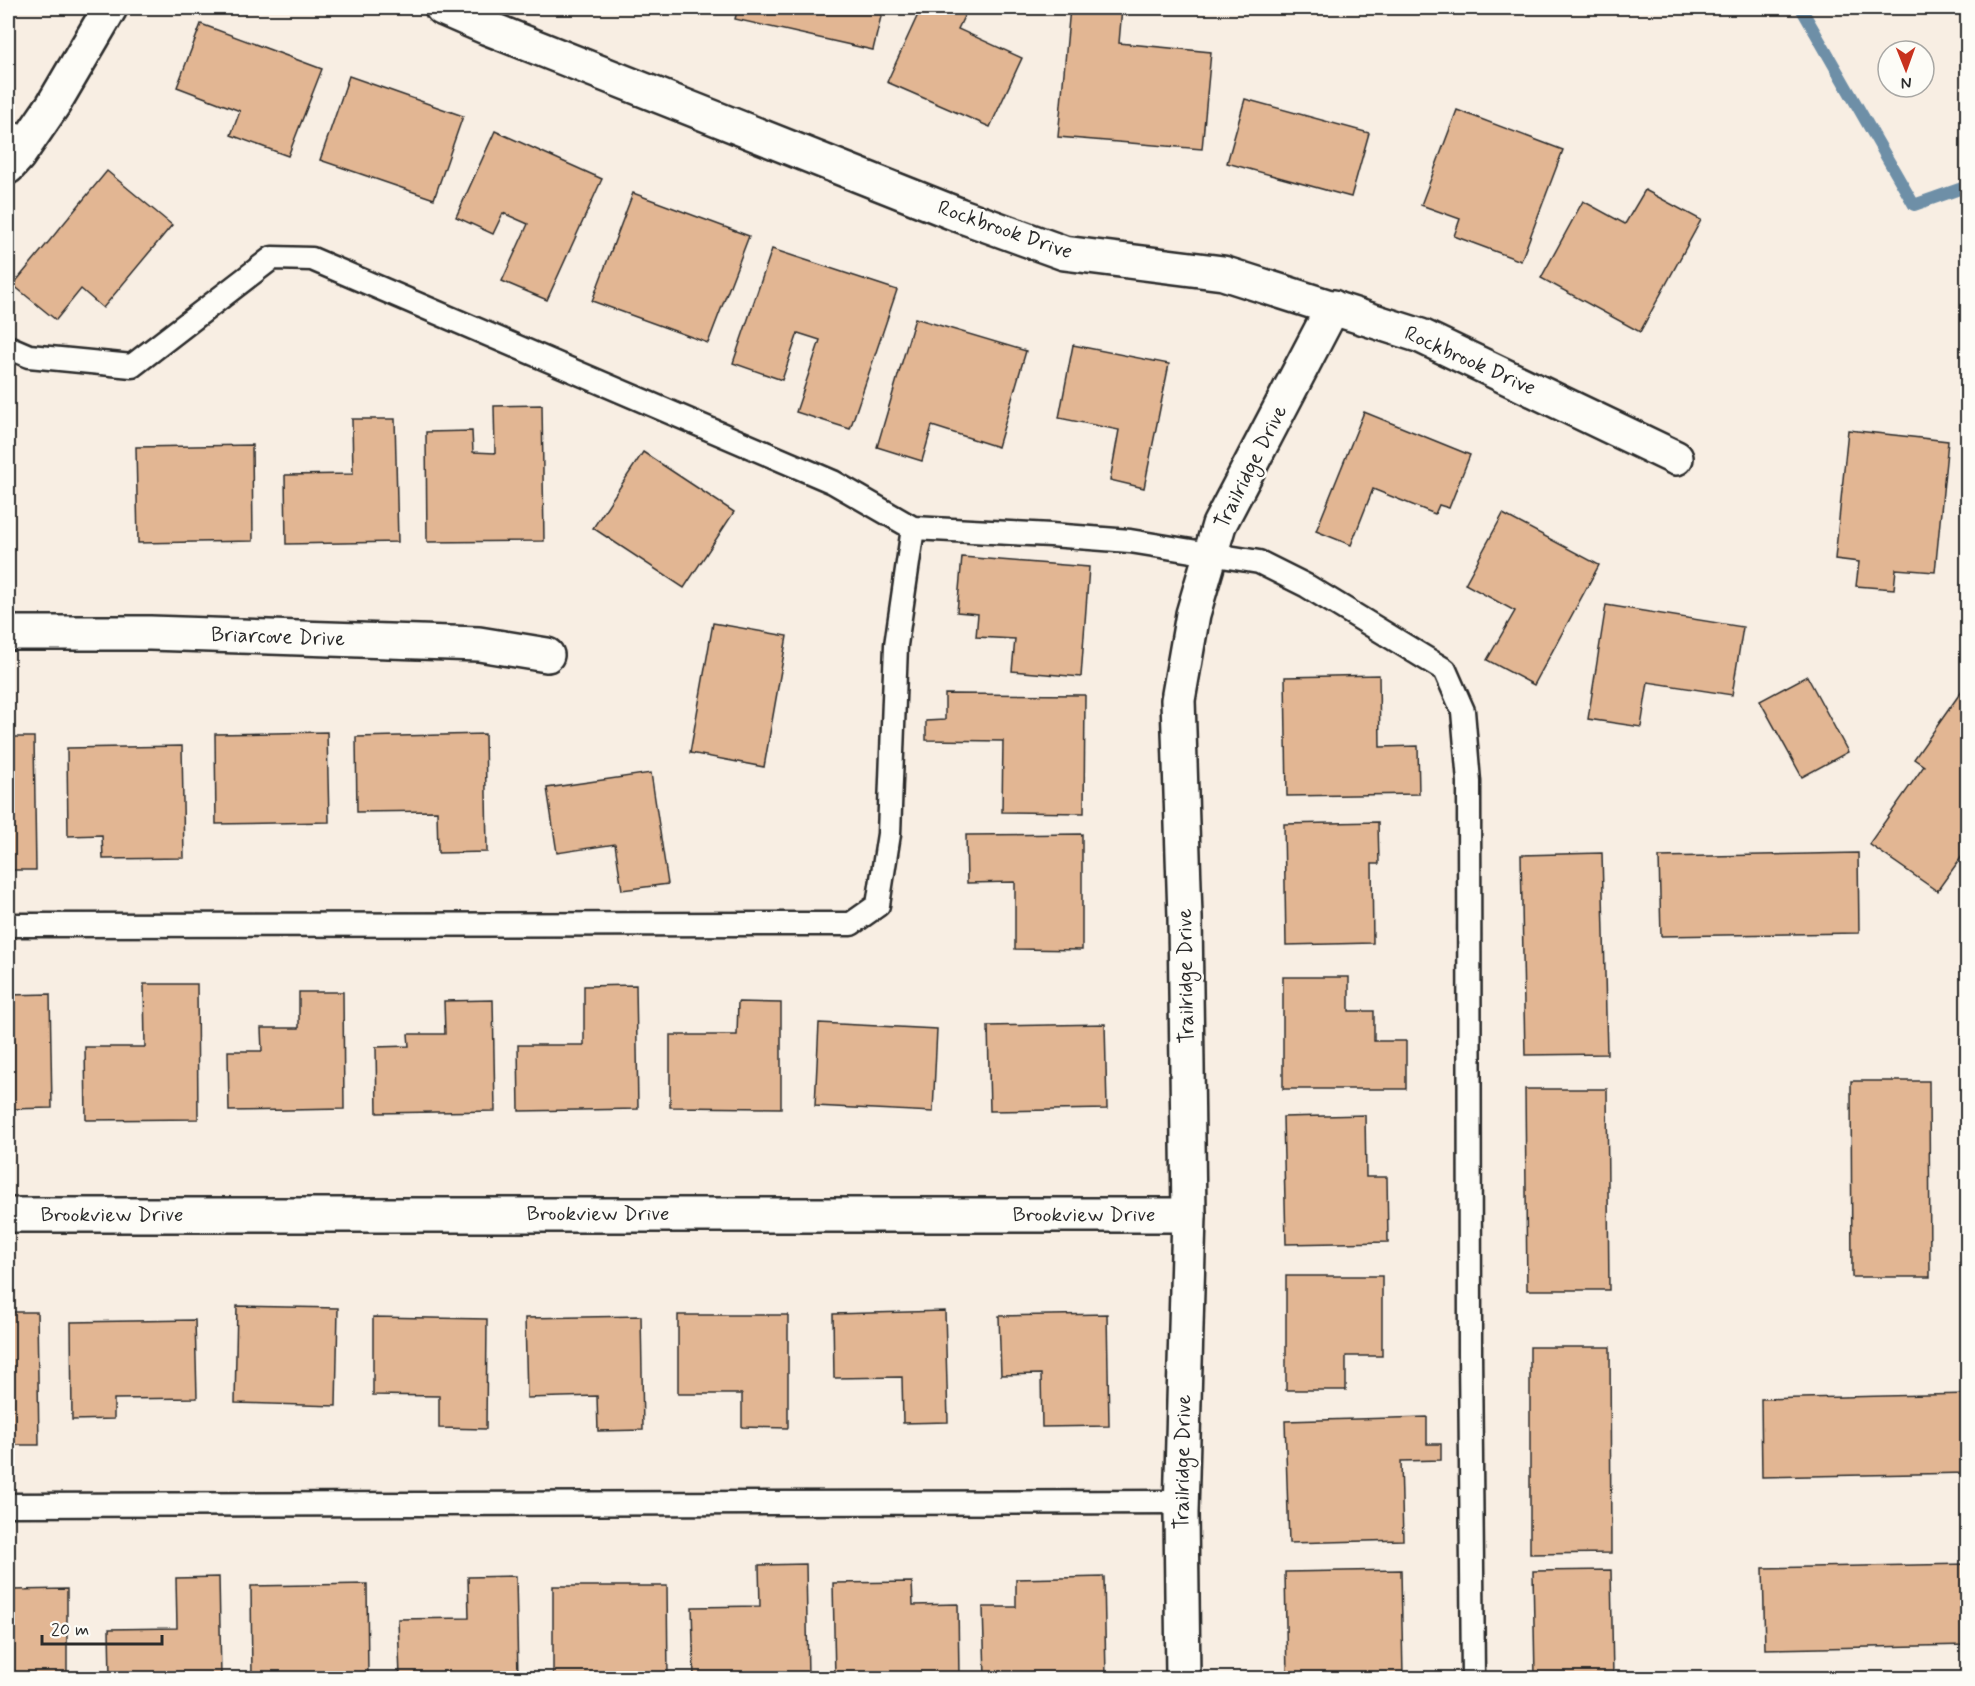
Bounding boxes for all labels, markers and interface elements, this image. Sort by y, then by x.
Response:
north arrow [1876,39,1936,99]
text: N [1901,72,1912,93]
street label: Rockbrook Drive [934,194,1076,266]
street label: Rockbrook Drive [1400,320,1540,402]
street label: Trailridge Drive [1208,400,1295,534]
street label: Briarcove Drive [211,621,346,653]
street label: Trailridge Drive [1171,908,1202,1044]
street label: Brookview Drive [526,1200,670,1228]
street label: Brookview Drive [40,1201,184,1229]
street label: Brookview Drive [1012,1201,1156,1229]
street label: Trailridge Drive [1168,1394,1199,1530]
scale bar [42,1608,162,1646]
text: 20 m [51,1618,89,1642]

